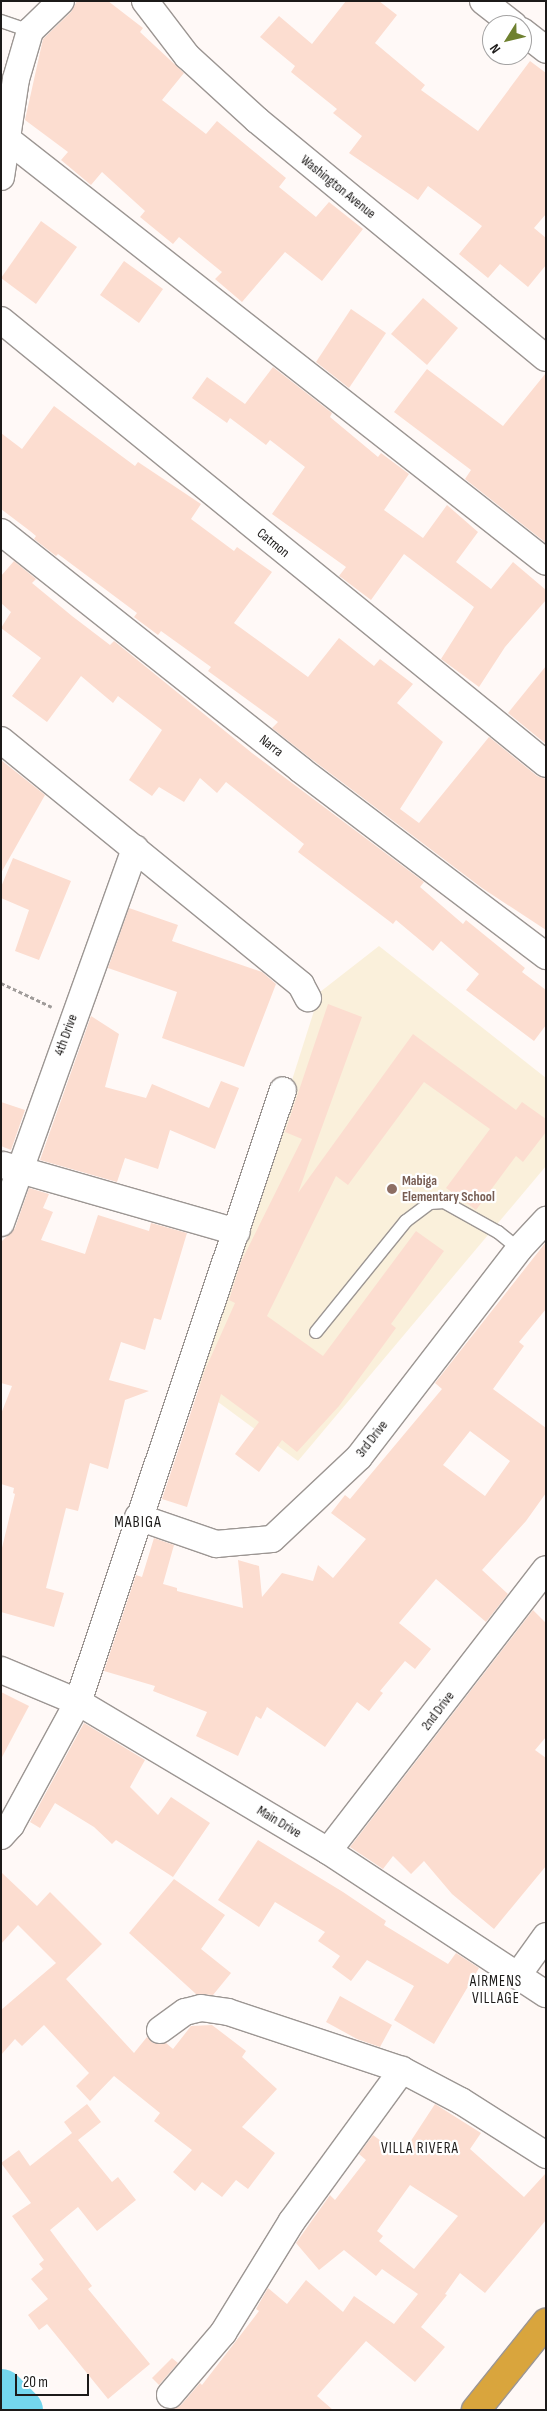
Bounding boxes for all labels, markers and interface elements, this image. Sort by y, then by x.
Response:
north arrow [482,15,532,65]
text: N [486,41,504,57]
street label: Washington Avenue [297,152,379,222]
street label: Catmon [253,525,293,561]
street label: Narra [256,731,286,761]
street label: 4th Drive [51,1012,81,1058]
place label: Mabiga Elementary School [402,1173,495,1206]
marker: Mabiga Elementary School [386,1183,398,1195]
street label: 3rd Drive [352,1417,392,1461]
district label: MABIGA [113,1513,163,1533]
street label: 2nd Drive [418,1688,458,1734]
street label: Main Drive [254,1802,304,1842]
district label: AIRMENS VILLAGE [469,1972,523,2007]
district label: VILLA RIVERA [380,2140,460,2158]
scale bar [18,2364,91,2396]
text: 20 m [23,2373,48,2392]

